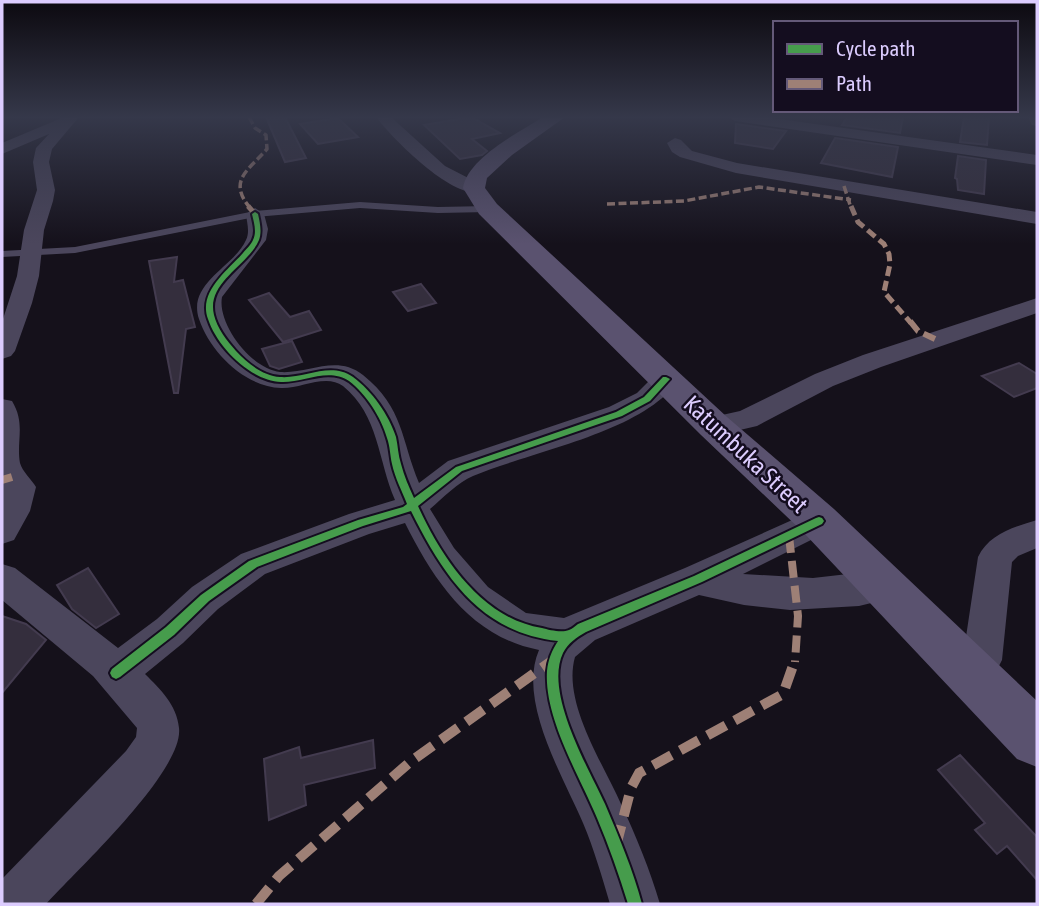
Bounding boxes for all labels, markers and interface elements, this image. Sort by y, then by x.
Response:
legend [773,21,1018,112]
text: Cycle path [836,36,915,60]
text: Path [836,71,872,95]
street label: Katumbuka Street [679,390,813,518]

